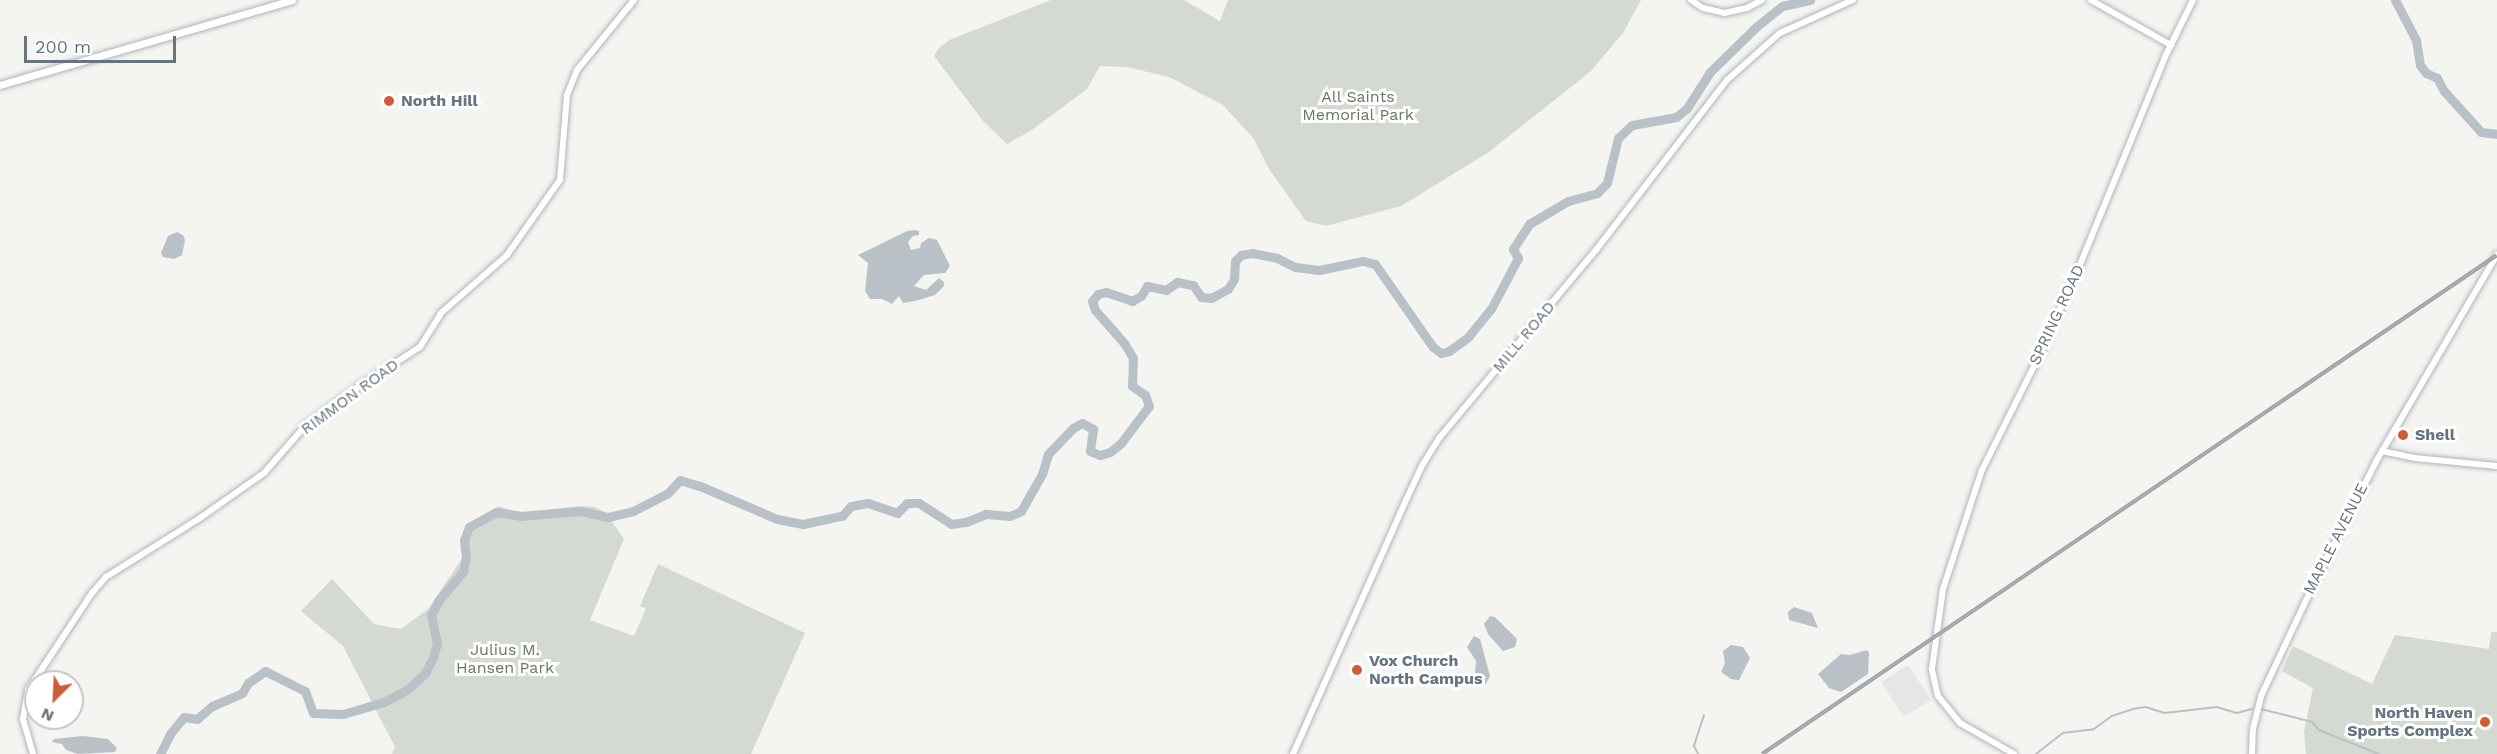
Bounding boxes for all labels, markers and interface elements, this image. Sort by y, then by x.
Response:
scale bar [27,24,178,62]
text: 200 m [35,36,91,57]
park label: All Saints Memorial Park [1302,87,1414,125]
place label: North Hill [401,91,478,111]
marker: North Hill [382,94,396,108]
street label: SPRING ROAD [2025,262,2089,368]
street label: MILL ROAD [1489,297,1559,377]
street label: RIMMON ROAD [297,355,403,439]
place label: Shell [2415,425,2455,445]
marker: Shell [2396,428,2410,442]
street label: MAPLE AVENUE [2300,480,2372,598]
park label: Julius M. Hansen Park [456,640,554,678]
place label: Vox Church North Campus [1369,651,1482,689]
marker: Vox Church North Campus [1350,663,1364,677]
north arrow [24,670,84,730]
place label: North Haven Sports Complex [2347,703,2473,741]
text: N [38,704,57,726]
marker: North Haven Sports Complex [2478,715,2492,729]

